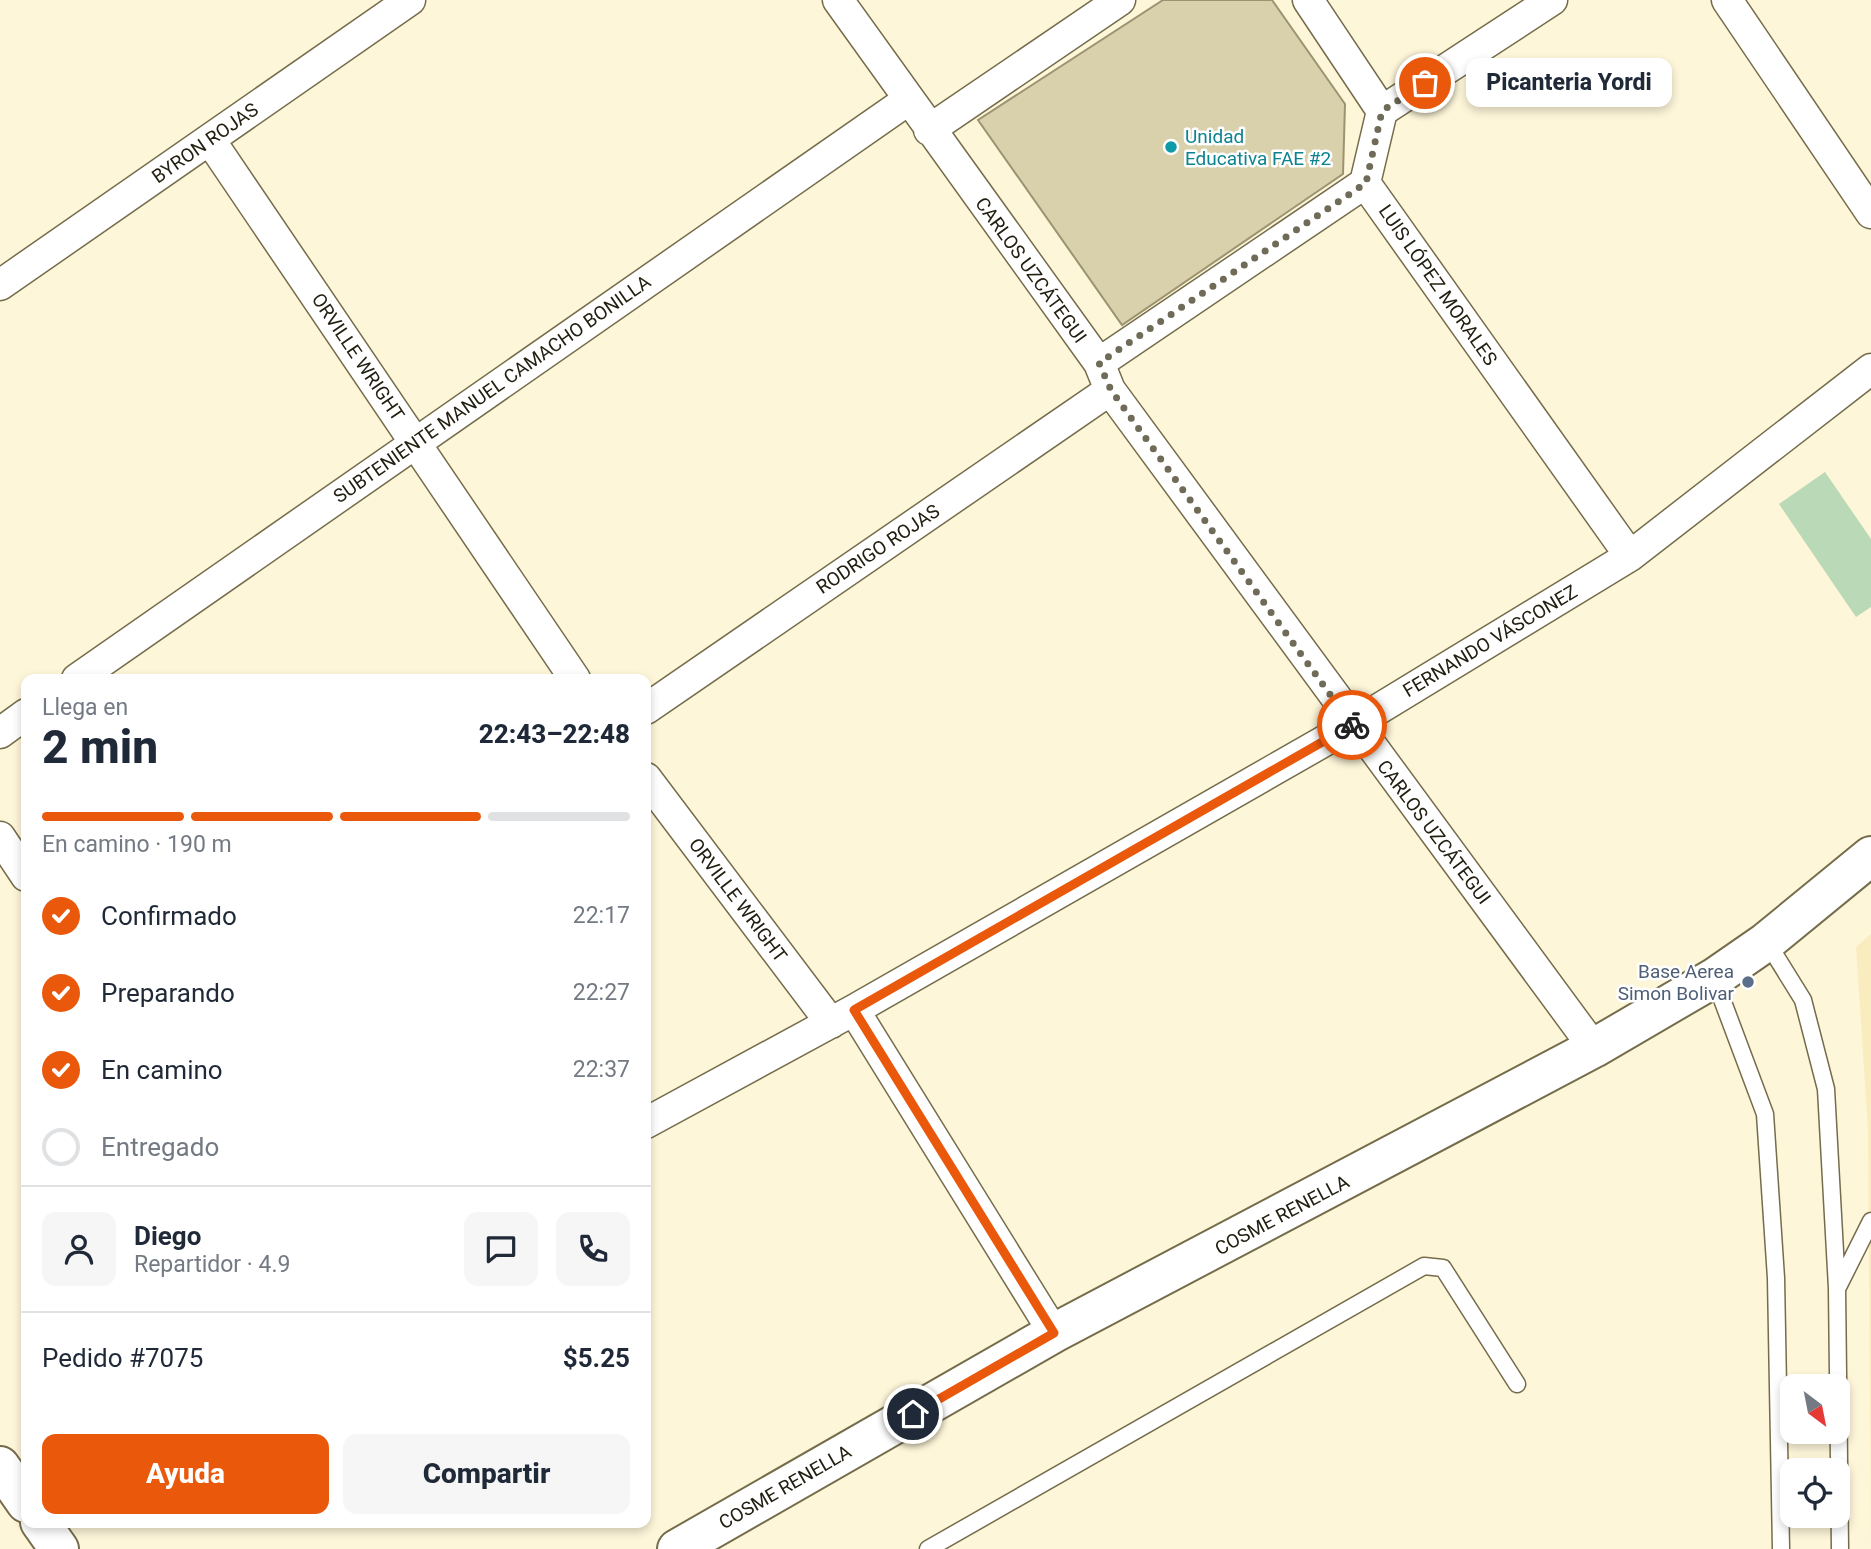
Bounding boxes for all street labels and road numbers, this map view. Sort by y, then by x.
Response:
street label: BYRON ROJAS [147,98,263,188]
street label: CARLOS UZCÁTEGUI [970,193,1092,347]
street label: LUIS LÓPEZ MORALES [1374,200,1502,370]
street label: SUBTENIENTE MANUEL CAMACHO BONILLA [329,270,656,508]
street label: ORVILLE WRIGHT [307,289,409,425]
street label: RODRIGO ROJAS [812,499,944,599]
street label: FERNANDO VÁSCONEZ [1399,580,1581,702]
street label: CARLOS UZCÁTEGUI [1372,755,1496,909]
street label: ORVILLE WRIGHT [684,834,792,966]
street label: COSME RENELLA [1211,1170,1354,1260]
street label: COSME RENELLA [715,1440,856,1534]

